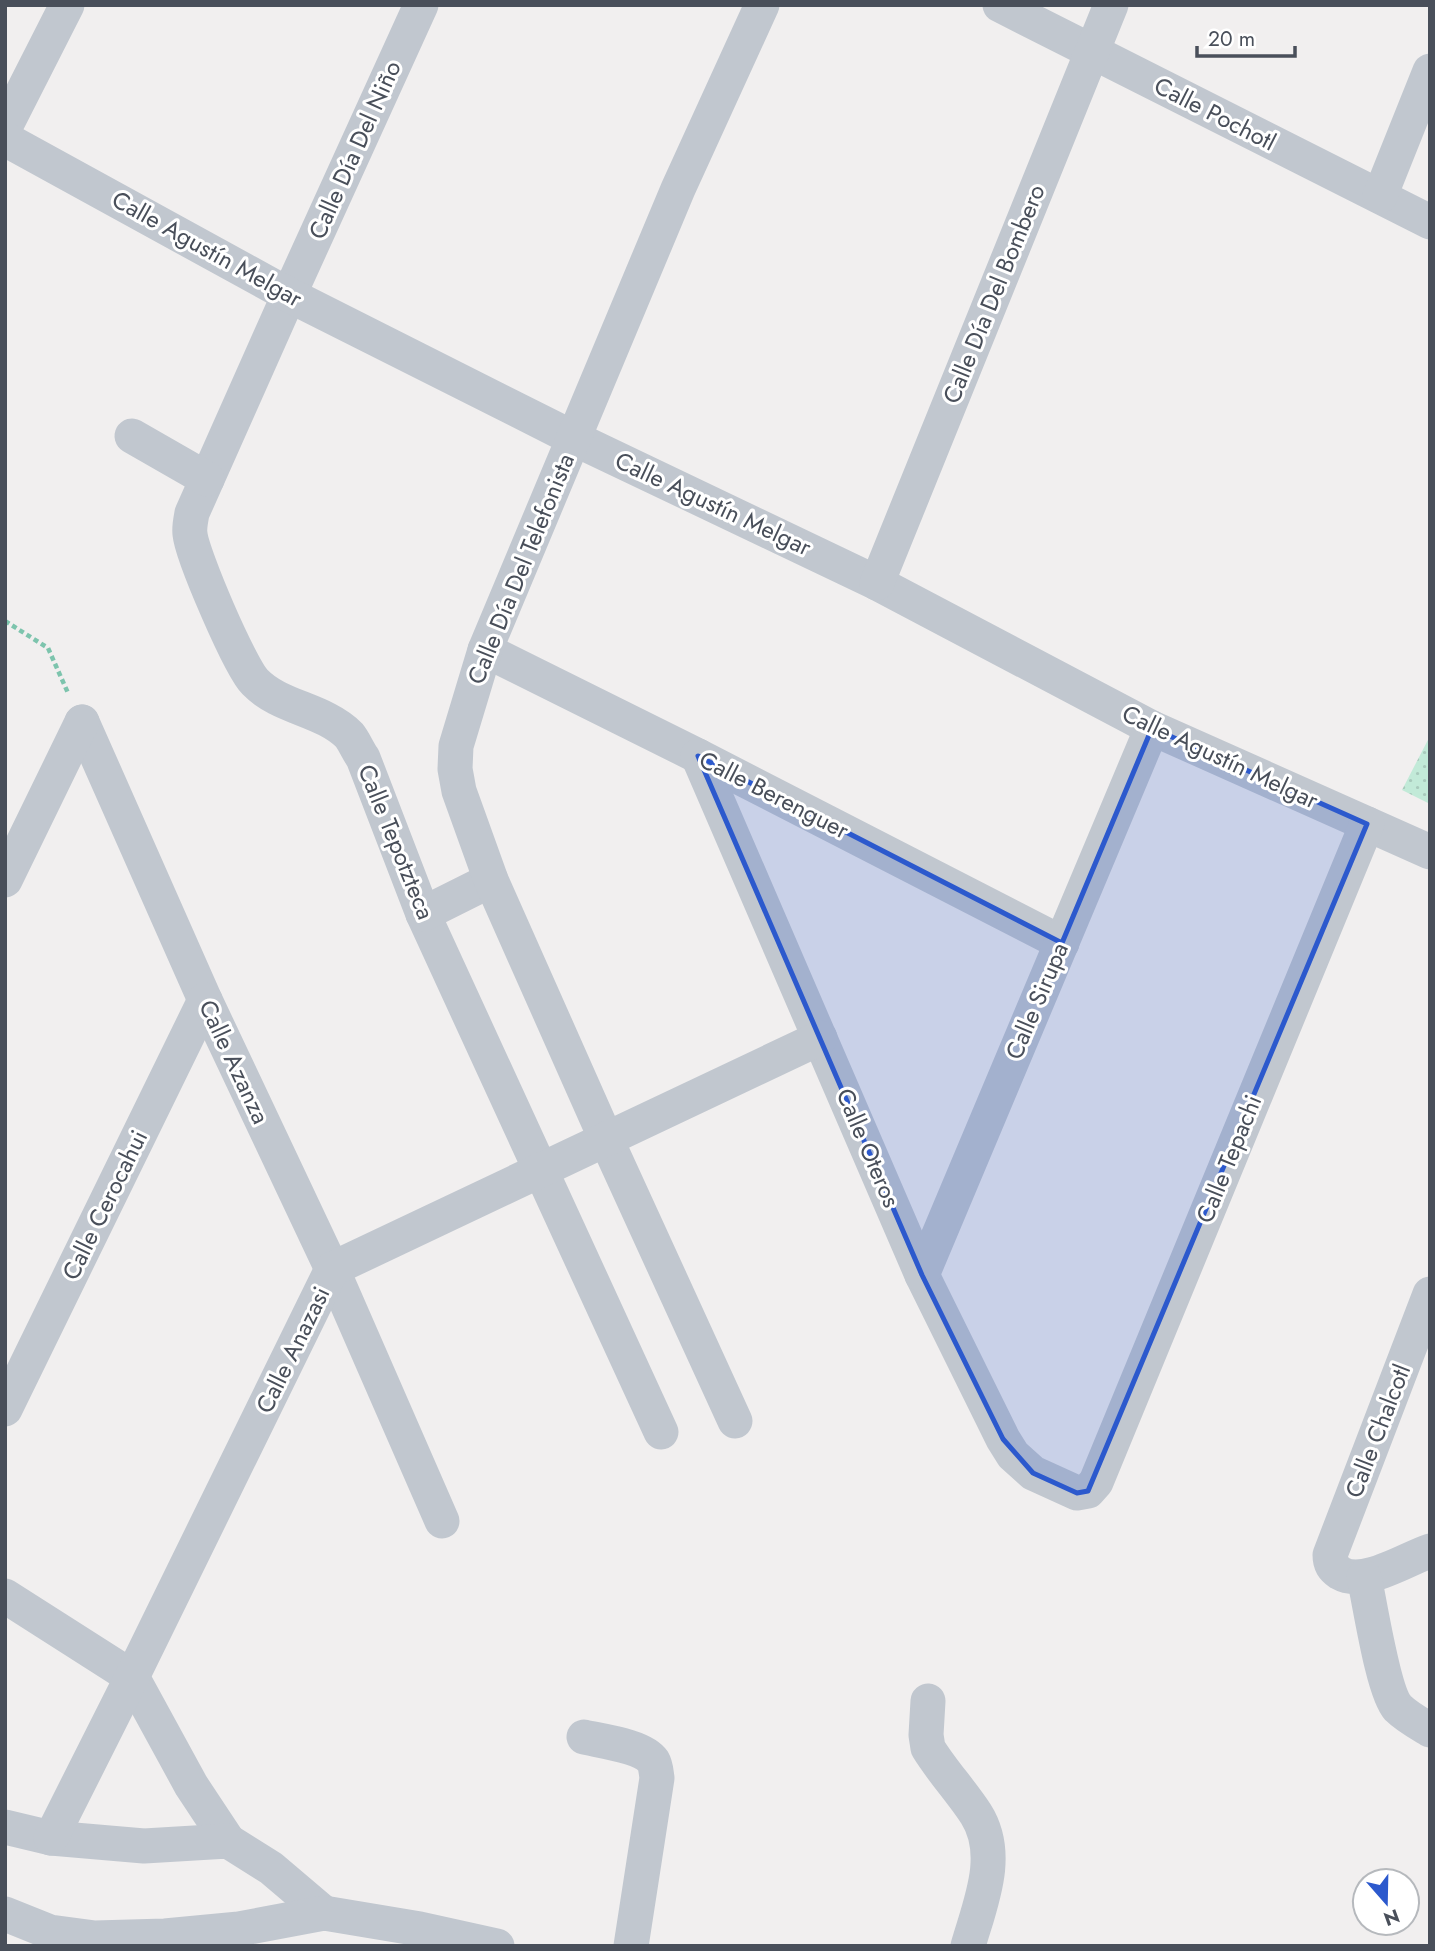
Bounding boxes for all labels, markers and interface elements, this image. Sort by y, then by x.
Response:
scale bar [1197,14,1295,58]
text: 20 m [1208,24,1255,54]
street label: Calle Día Del Niño [300,55,410,245]
street label: Calle Pochotl [1148,68,1282,159]
street label: Calle Día Del Bombero [934,179,1054,409]
street label: Calle Agustín Melgar [106,182,310,316]
street label: Calle Agustín Melgar [609,443,818,565]
street label: Calle Día Del Telefonista [458,448,583,689]
street label: Calle Agustín Melgar [1116,696,1325,818]
street label: Calle Berenguer [693,742,856,848]
street label: Calle Tepotzteca [349,759,443,925]
street label: Calle Sirupa [996,937,1077,1065]
street label: Calle Azanza [190,994,279,1130]
street label: Calle Oteros [828,1083,909,1213]
street label: Calle Tepachi [1187,1090,1270,1228]
street label: Calle Cerocahui [53,1124,156,1286]
street label: Calle Anazasi [247,1281,338,1419]
street label: Calle Chalcotl [1336,1359,1419,1503]
north arrow [1351,1867,1421,1937]
text: N [1380,1902,1403,1933]

